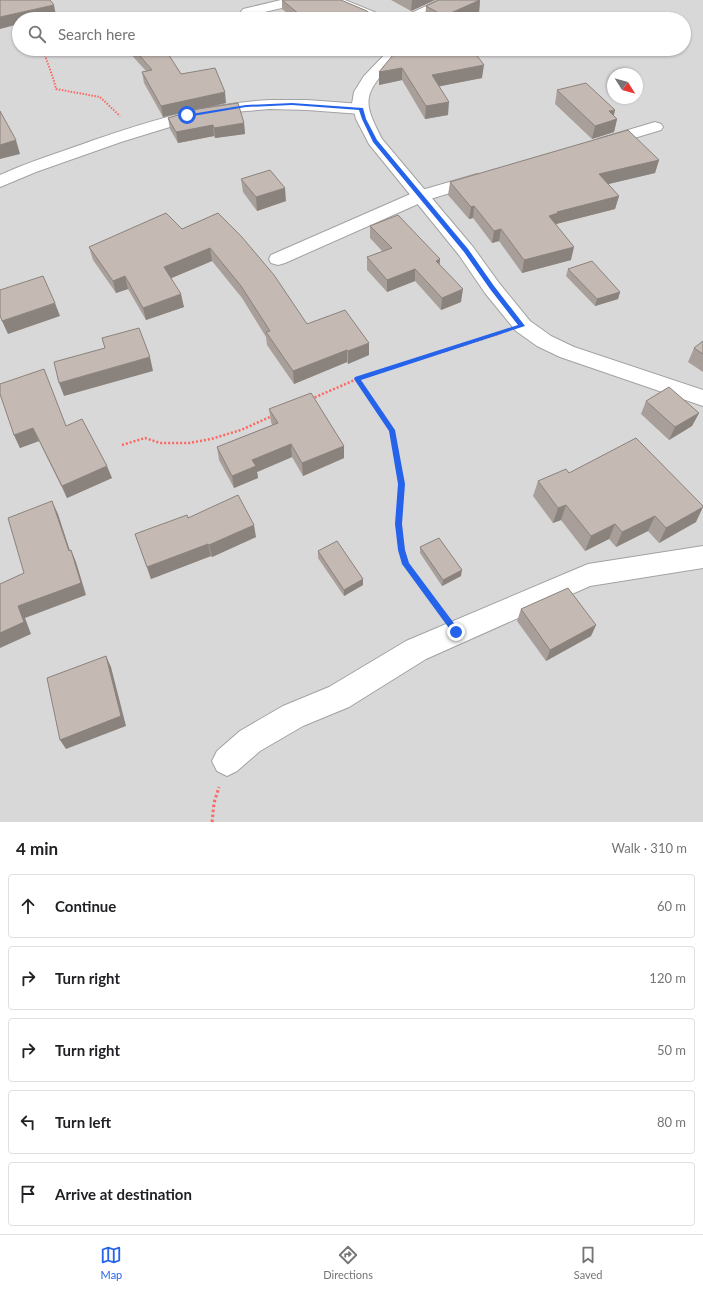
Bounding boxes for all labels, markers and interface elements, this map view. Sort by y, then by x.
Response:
search box [12,12,691,56]
icon: search [26,23,48,45]
text: Search here [58,25,135,43]
north arrow [607,68,643,104]
route start [178,106,196,124]
route end [447,623,465,641]
text: 4 min [16,838,58,859]
text: Walk · 310 m [611,840,687,856]
icon: ahead [17,895,39,917]
text: Continue [55,897,116,915]
text: 60 m [657,898,686,914]
icon: right [17,967,39,989]
text: Turn right [55,969,120,987]
text: 120 m [649,970,686,986]
icon: right [17,1039,39,1061]
text: Turn right [55,1041,120,1059]
text: 50 m [657,1042,686,1058]
icon: left [17,1111,39,1133]
text: Turn left [55,1113,111,1131]
text: 80 m [657,1114,686,1130]
icon: arrive [17,1183,39,1205]
text: Arrive at destination [55,1185,192,1203]
tab: Map [100,1244,122,1281]
tab: Directions [323,1244,373,1281]
tab: Saved [574,1244,603,1281]

